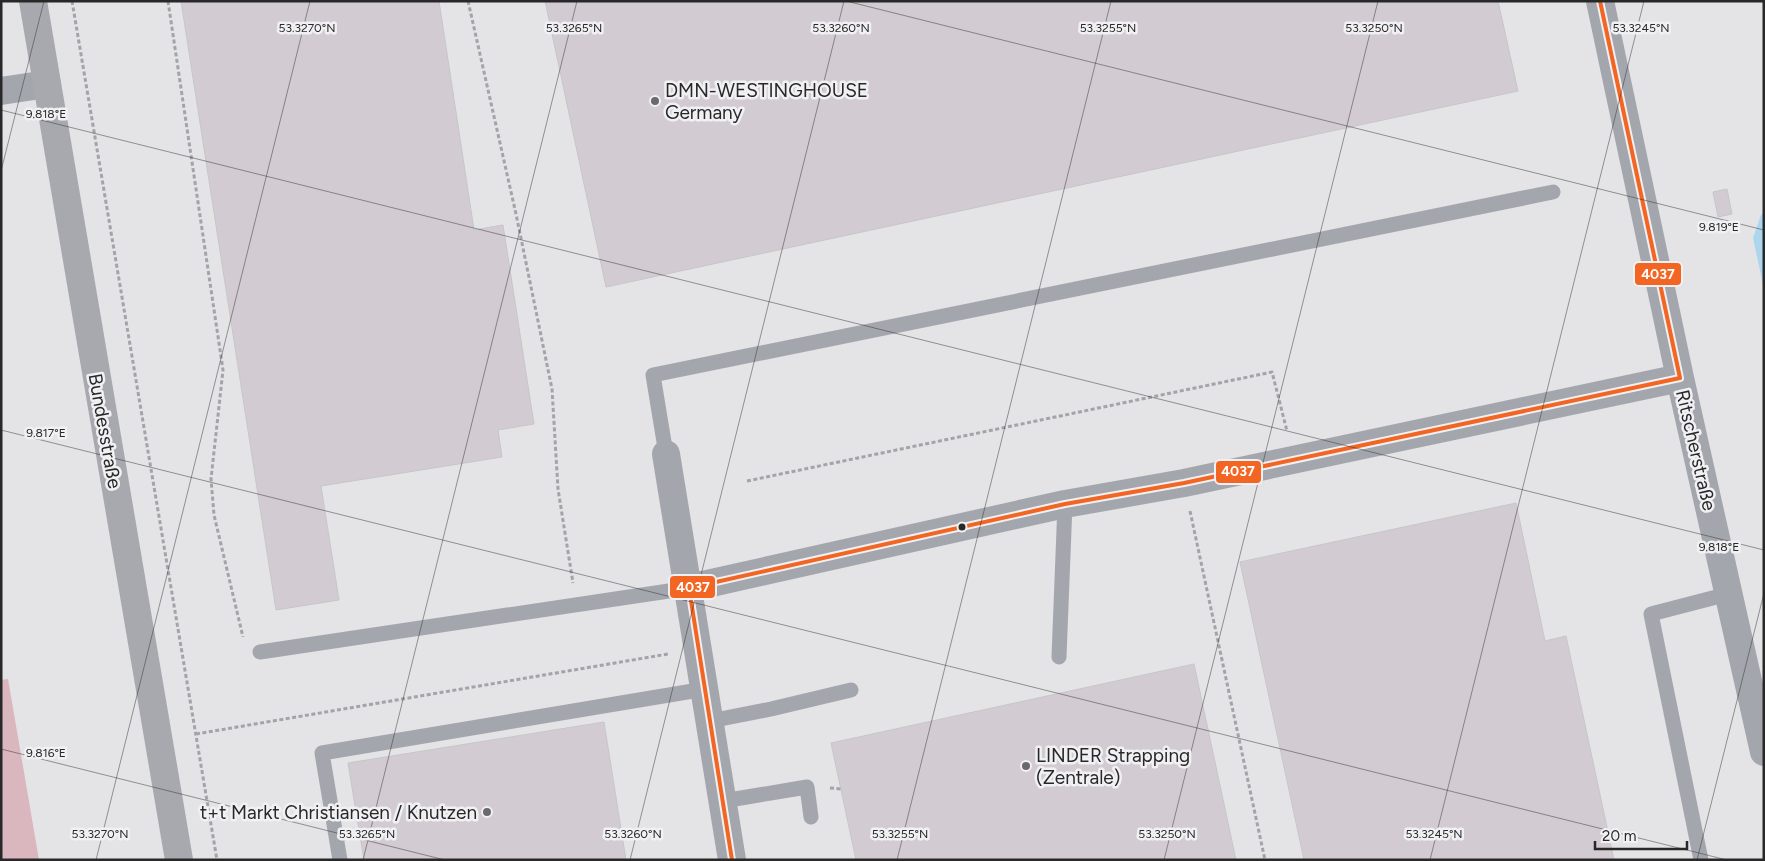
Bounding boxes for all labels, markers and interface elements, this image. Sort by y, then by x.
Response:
text: 53.3270°N [278,21,336,35]
text: 53.3265°N [546,21,602,35]
text: 53.3260°N [812,21,870,35]
text: 53.3255°N [1080,21,1136,35]
text: 53.3250°N [1345,21,1403,35]
text: 53.3245°N [1612,21,1670,35]
place label: DMN-WESTINGHOUSE Germany [665,79,868,124]
marker: DMN-WESTINGHOUSE Germany [649,95,661,107]
text: 9.818°E [26,107,66,121]
text: 9.819°E [1699,220,1739,234]
line badge: 4037 [1634,262,1682,286]
text: 4037 [1641,266,1675,283]
street label: Bundesstraße [84,372,126,490]
street label: Ritscherstraße [1671,387,1721,513]
text: 9.817°E [26,426,66,440]
line badge: 4037 [1215,460,1262,484]
text: 4037 [1221,463,1255,480]
unlabelled marker [957,522,967,532]
text: 9.818°E [1699,540,1739,554]
line badge: 4037 [669,575,716,599]
text: 4037 [676,579,710,596]
place label: LINDER Strapping (Zentrale) [1036,744,1190,789]
text: 9.816°E [26,746,66,760]
marker: LINDER Strapping (Zentrale) [1020,760,1032,772]
place label: t+t Markt Christiansen / Knutzen [200,801,477,824]
marker: t+t Markt Christiansen / Knutzen [481,806,493,818]
scale bar [1595,818,1688,850]
text: 53.3270°N [71,827,129,841]
text: 53.3265°N [339,827,395,841]
text: 53.3260°N [604,827,662,841]
text: 53.3255°N [872,827,928,841]
text: 53.3250°N [1138,827,1196,841]
text: 53.3245°N [1405,827,1463,841]
text: 20 m [1602,827,1636,845]

